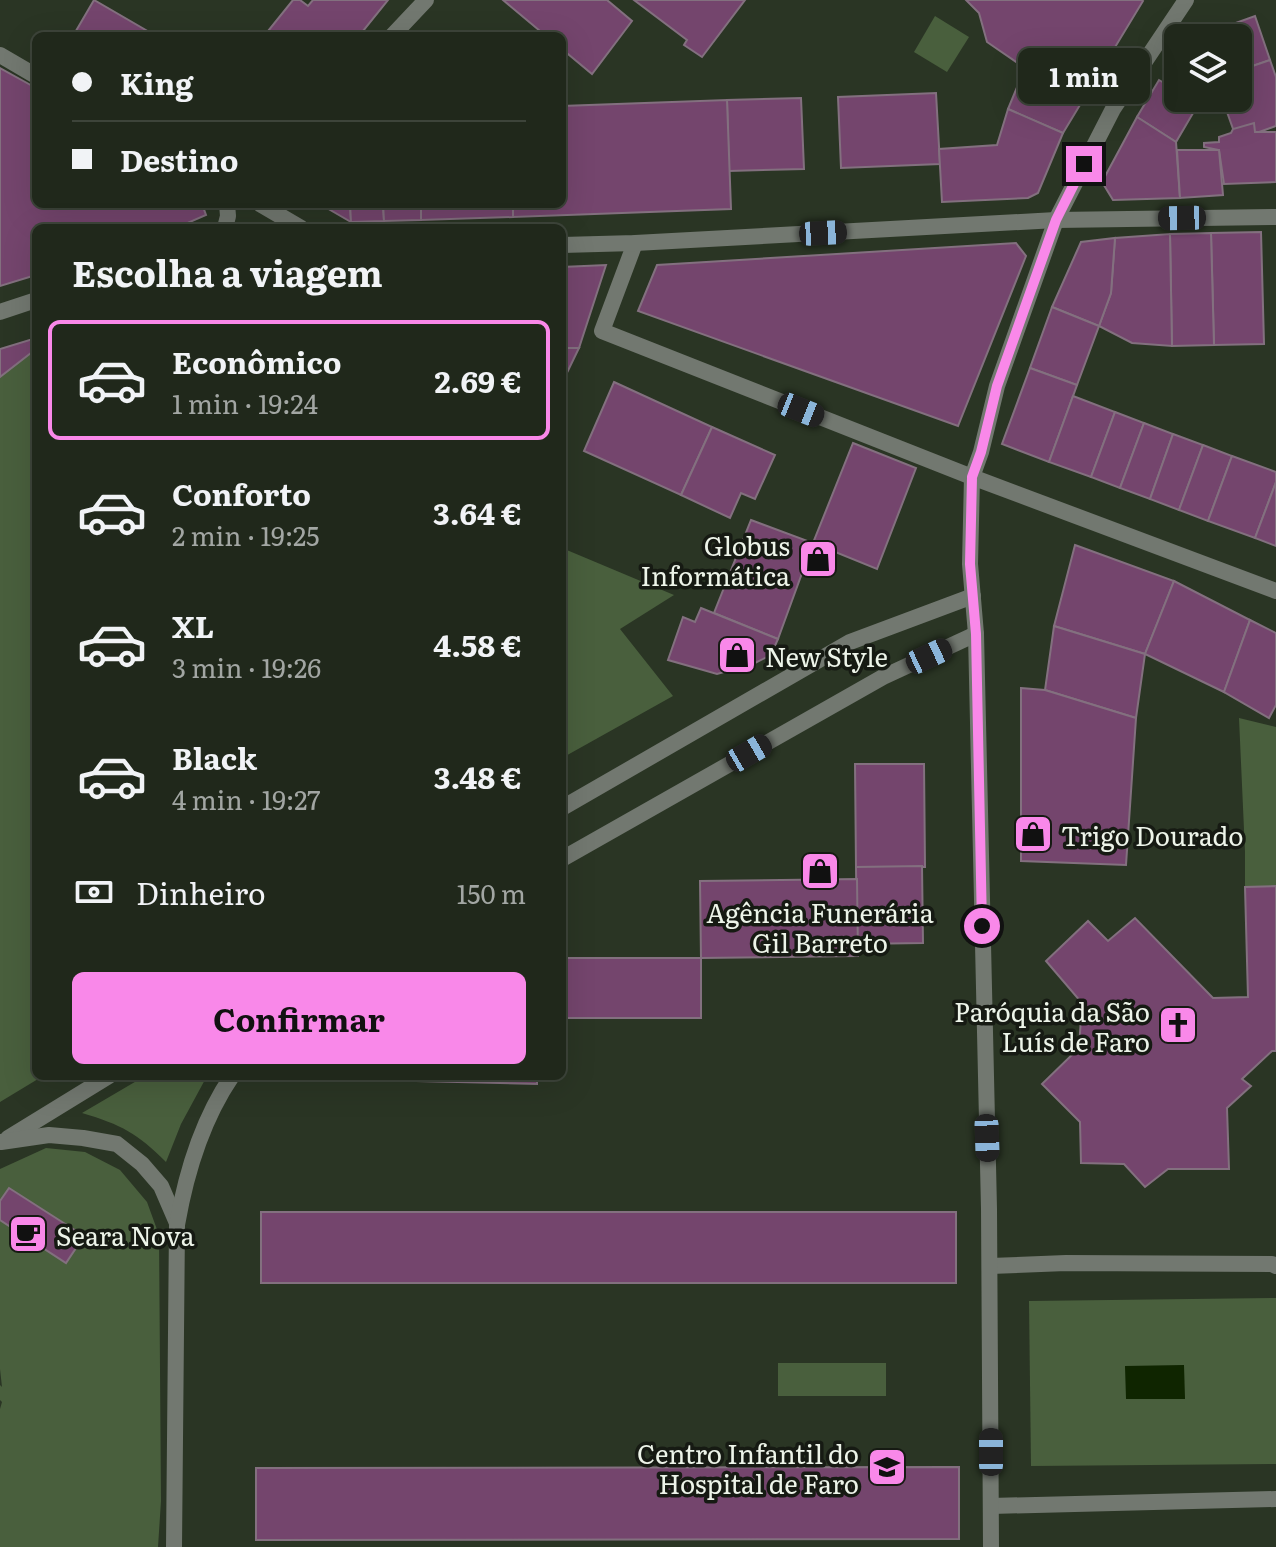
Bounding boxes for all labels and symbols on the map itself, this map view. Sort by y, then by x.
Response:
callout: 1 min [1018,48,1150,104]
route end [1066,146,1102,182]
car [1158,206,1206,230]
car [798,220,848,246]
car [774,390,828,430]
place label: Globus Informática [640,525,790,594]
shop icon: Globus Informática [797,538,839,580]
shop icon: New Style [716,634,758,676]
car [902,635,956,677]
place label: New Style [765,636,888,675]
car [722,731,776,775]
shop icon: Trigo Dourado [1012,813,1054,855]
place label: Trigo Dourado [1061,815,1243,854]
shop icon: Agência Funerária Gil Barreto [799,850,841,892]
place label: Agência Funerária Gil Barreto [706,892,934,961]
route start [964,908,1000,944]
place label: Paróquia da São Luís de Faro [954,991,1150,1060]
church icon: Paróquia da São Luís de Faro [1157,1004,1199,1046]
car [974,1114,1000,1162]
cafe icon: Seara Nova [7,1213,49,1255]
place label: Seara Nova [56,1215,195,1254]
car [979,1428,1003,1476]
place label: Centro Infantil do Hospital de Faro [637,1433,859,1502]
school or university icon: Centro Infantil do Hospital de Faro [866,1446,908,1488]

